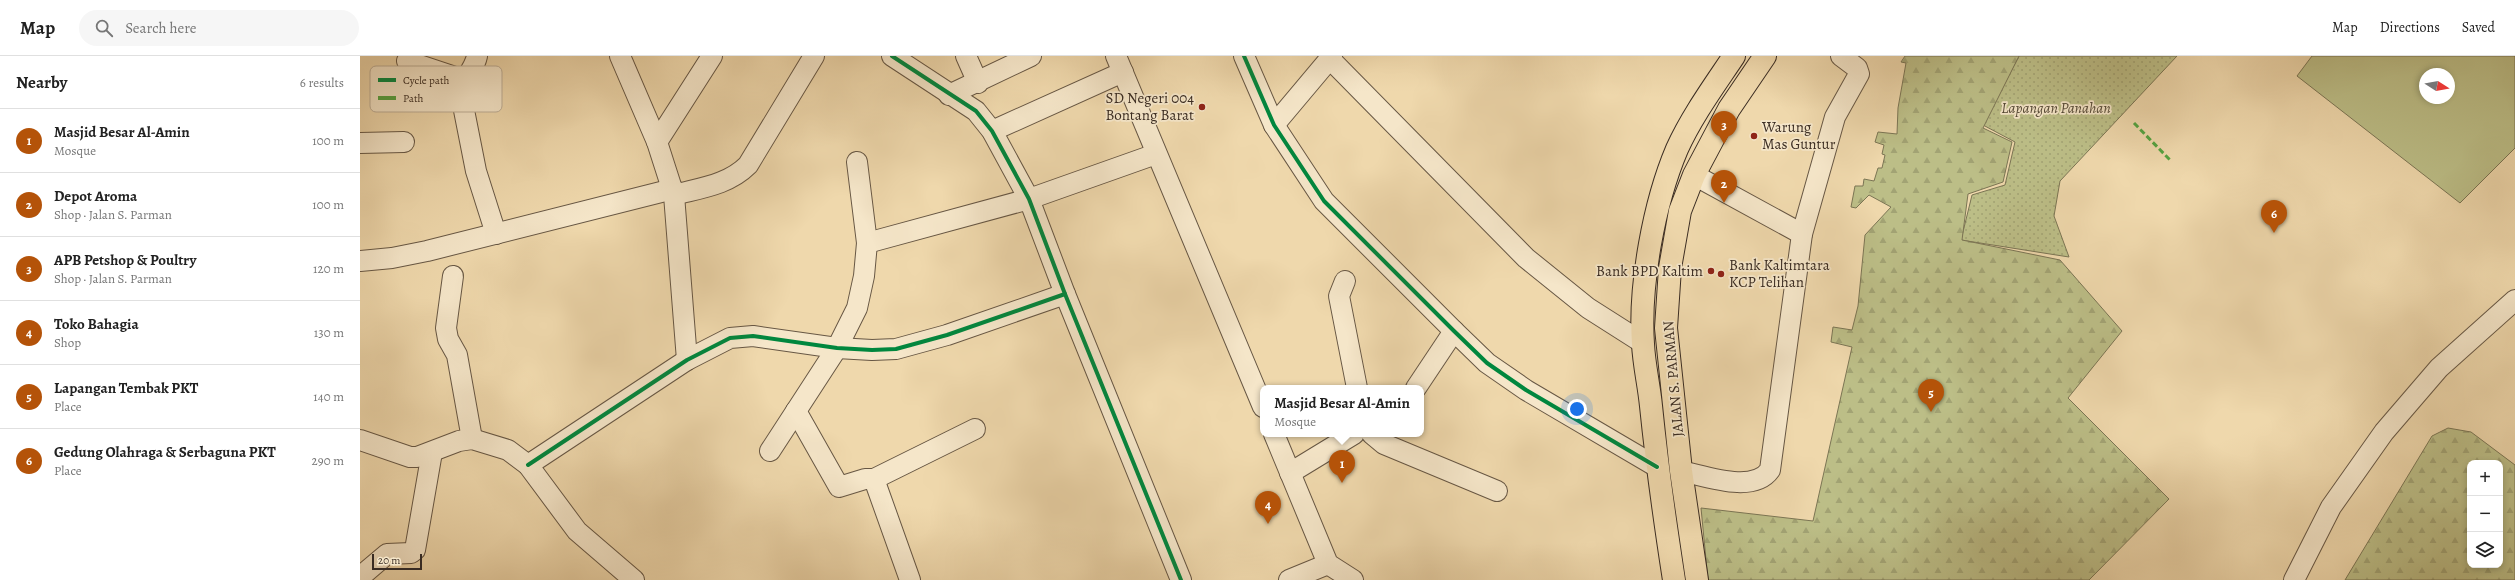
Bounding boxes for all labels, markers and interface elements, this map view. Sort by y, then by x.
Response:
search box [79,10,359,46]
text: Map [20,15,55,41]
icon: search [93,17,115,39]
text: Search here [125,18,197,38]
text: Map [2332,18,2358,37]
text: Directions [2380,18,2440,37]
text: Saved [2462,18,2495,37]
legend [370,66,502,112]
north arrow [2419,68,2455,104]
text: Nearby [16,71,67,94]
text: Cycle path [403,73,450,88]
text: 6 results [300,74,344,91]
place label: SD Negeri 004 Bontang Barat [1105,88,1194,125]
text: Path [403,91,424,106]
park label: Lapangan Panahan [2001,98,2111,118]
marker: SD Negeri 004 Bontang Barat [1197,102,1207,112]
pin: 3 [1711,111,1737,144]
place label: Warung Mas Guntur [1761,117,1836,154]
text: Masjid Besar Al-Amin [54,122,190,142]
marker: Warung Mas Guntur [1749,131,1759,141]
text: 1 [27,132,31,149]
text: 100 m [312,132,344,149]
text: Mosque [54,142,96,159]
pin: 2 [1711,170,1737,203]
text: Depot Aroma [54,186,137,206]
text: 2 [26,196,32,213]
text: 100 m [312,196,344,213]
pin: 6 [2261,200,2287,233]
text: Shop · Jalan S. Parman [54,206,172,223]
text: APB Petshop & Poultry [54,250,196,270]
place label: Bank Kaltimtara KCP Telihan [1729,255,1830,292]
text: 3 [26,260,32,277]
text: 120 m [313,260,344,277]
place label: Bank BPD Kaltim [1596,261,1704,281]
marker: Bank BPD Kaltim [1706,266,1716,276]
marker: Bank Kaltimtara KCP Telihan [1716,269,1726,279]
text: Shop · Jalan S. Parman [54,270,172,287]
text: Toko Bahagia [54,314,139,334]
street label: JALAN S. PARMAN [1658,320,1688,438]
text: 4 [26,324,32,341]
text: 130 m [314,324,344,341]
text: Shop [54,334,81,351]
text: Lapangan Tembak PKT [54,378,198,398]
pin: 5 [1918,379,1944,412]
popup [1260,385,1424,437]
text: 5 [26,388,32,405]
text: 140 m [313,388,344,405]
text: Masjid Besar Al-Amin [1274,393,1410,413]
text: Place [54,398,82,415]
your location [1567,399,1587,419]
text: Mosque [1274,413,1316,430]
text: Gedung Olahraga & Serbaguna PKT [54,442,276,462]
pin: 1 [1329,450,1355,483]
text: 6 [26,452,32,469]
text: 290 m [312,452,344,469]
map controls [2467,460,2503,568]
button: + [2467,460,2503,496]
text: Place [54,462,82,479]
pin: 4 [1255,491,1281,524]
button: − [2467,496,2503,532]
button: layers [2467,532,2503,568]
scale bar [372,552,422,571]
text: 20 m [378,553,400,568]

